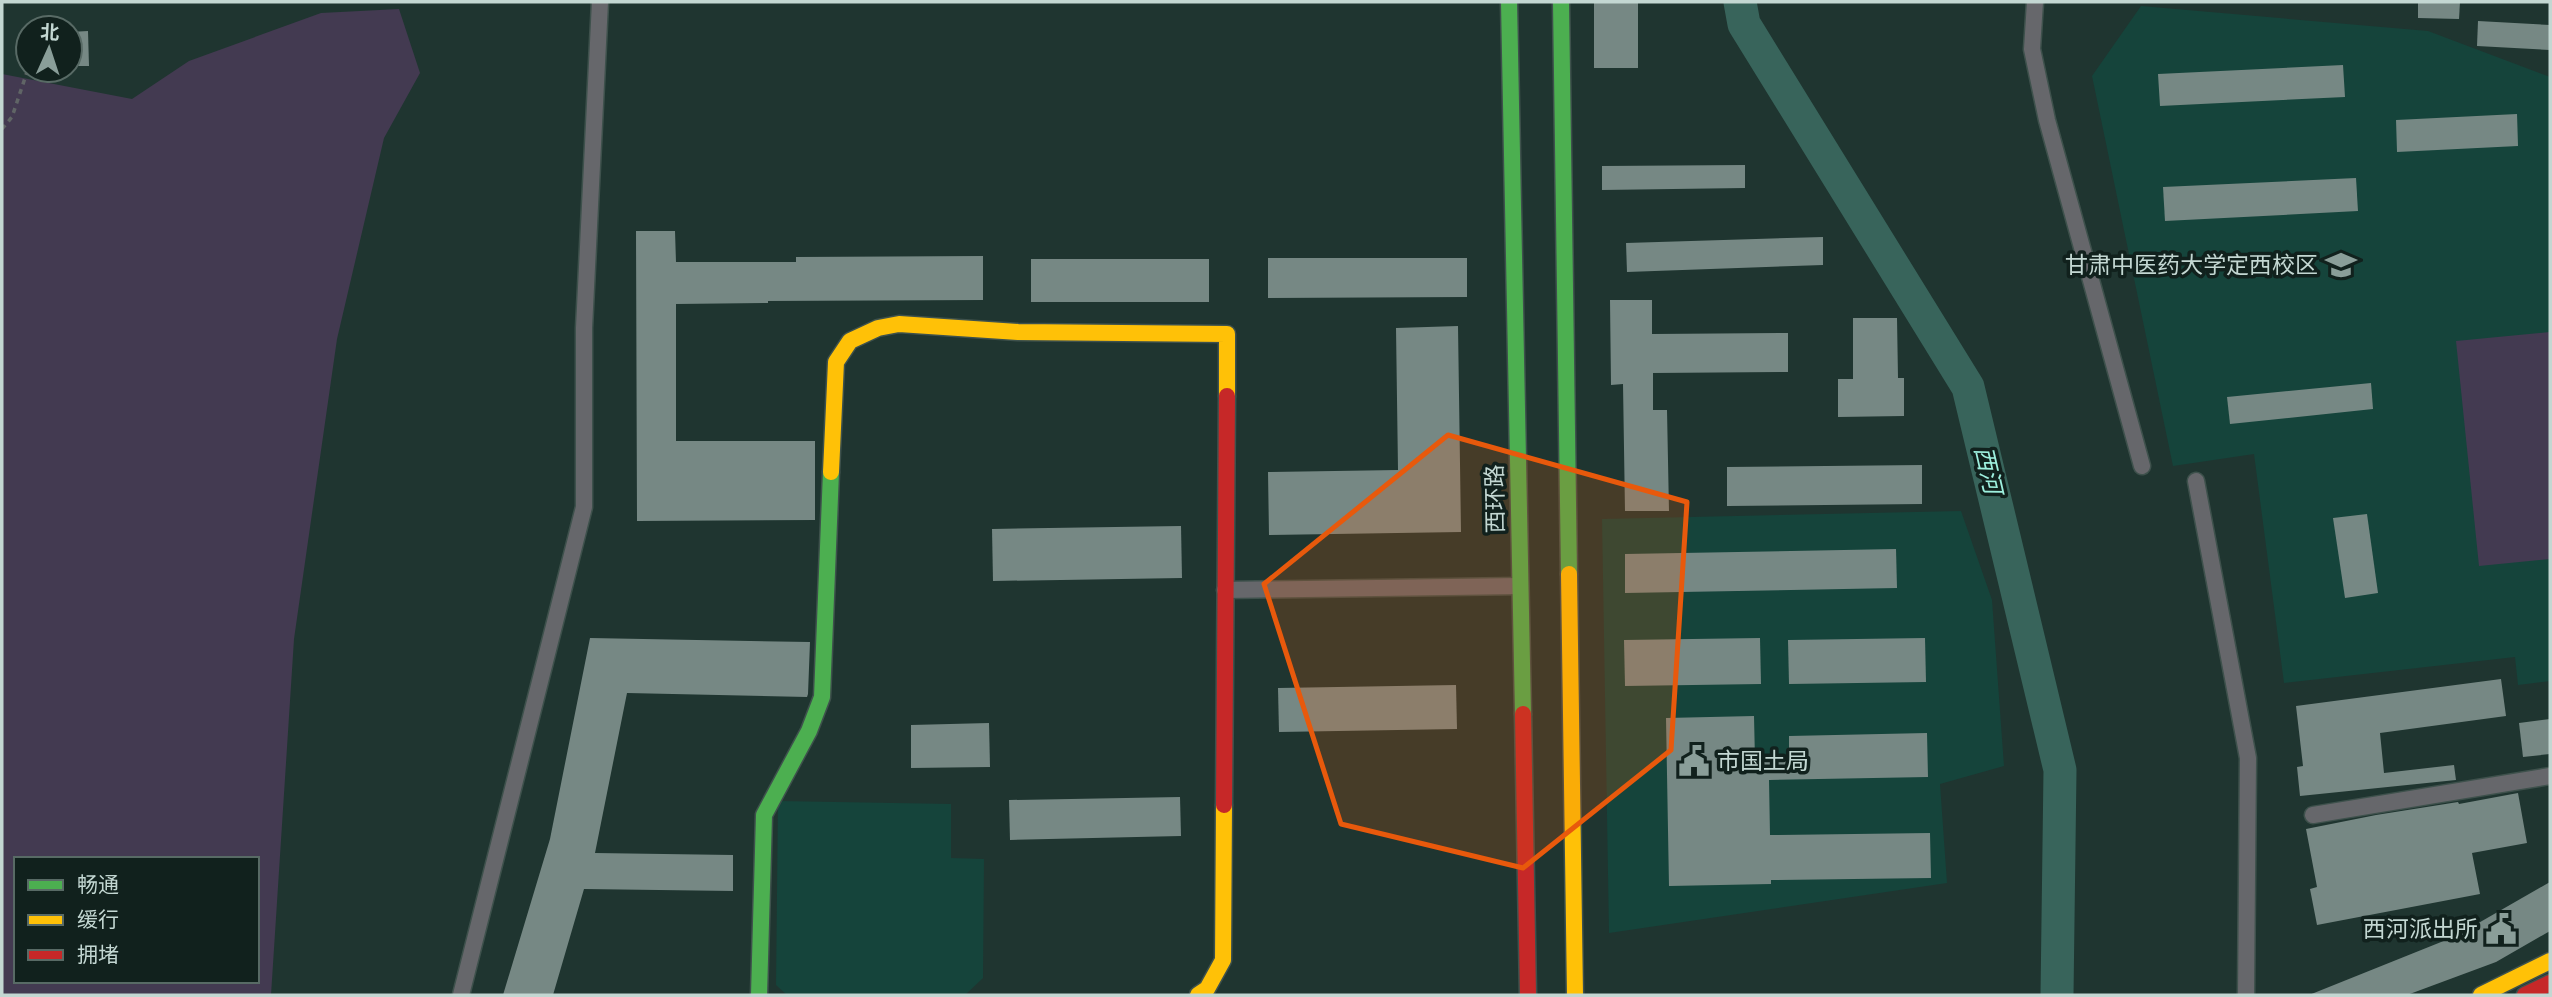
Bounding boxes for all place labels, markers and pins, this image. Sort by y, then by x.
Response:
school or university icon: 甘肃中医药大学定西校区 [2324,248,2358,282]
place label: 甘肃中医药大学定西校区 [2065,250,2318,278]
public building icon: 市国土局 [1677,744,1711,778]
place label: 市国土局 [1717,746,1809,774]
public building icon: 西河派出所 [2484,912,2518,946]
place label: 西河派出所 [2363,914,2478,942]

